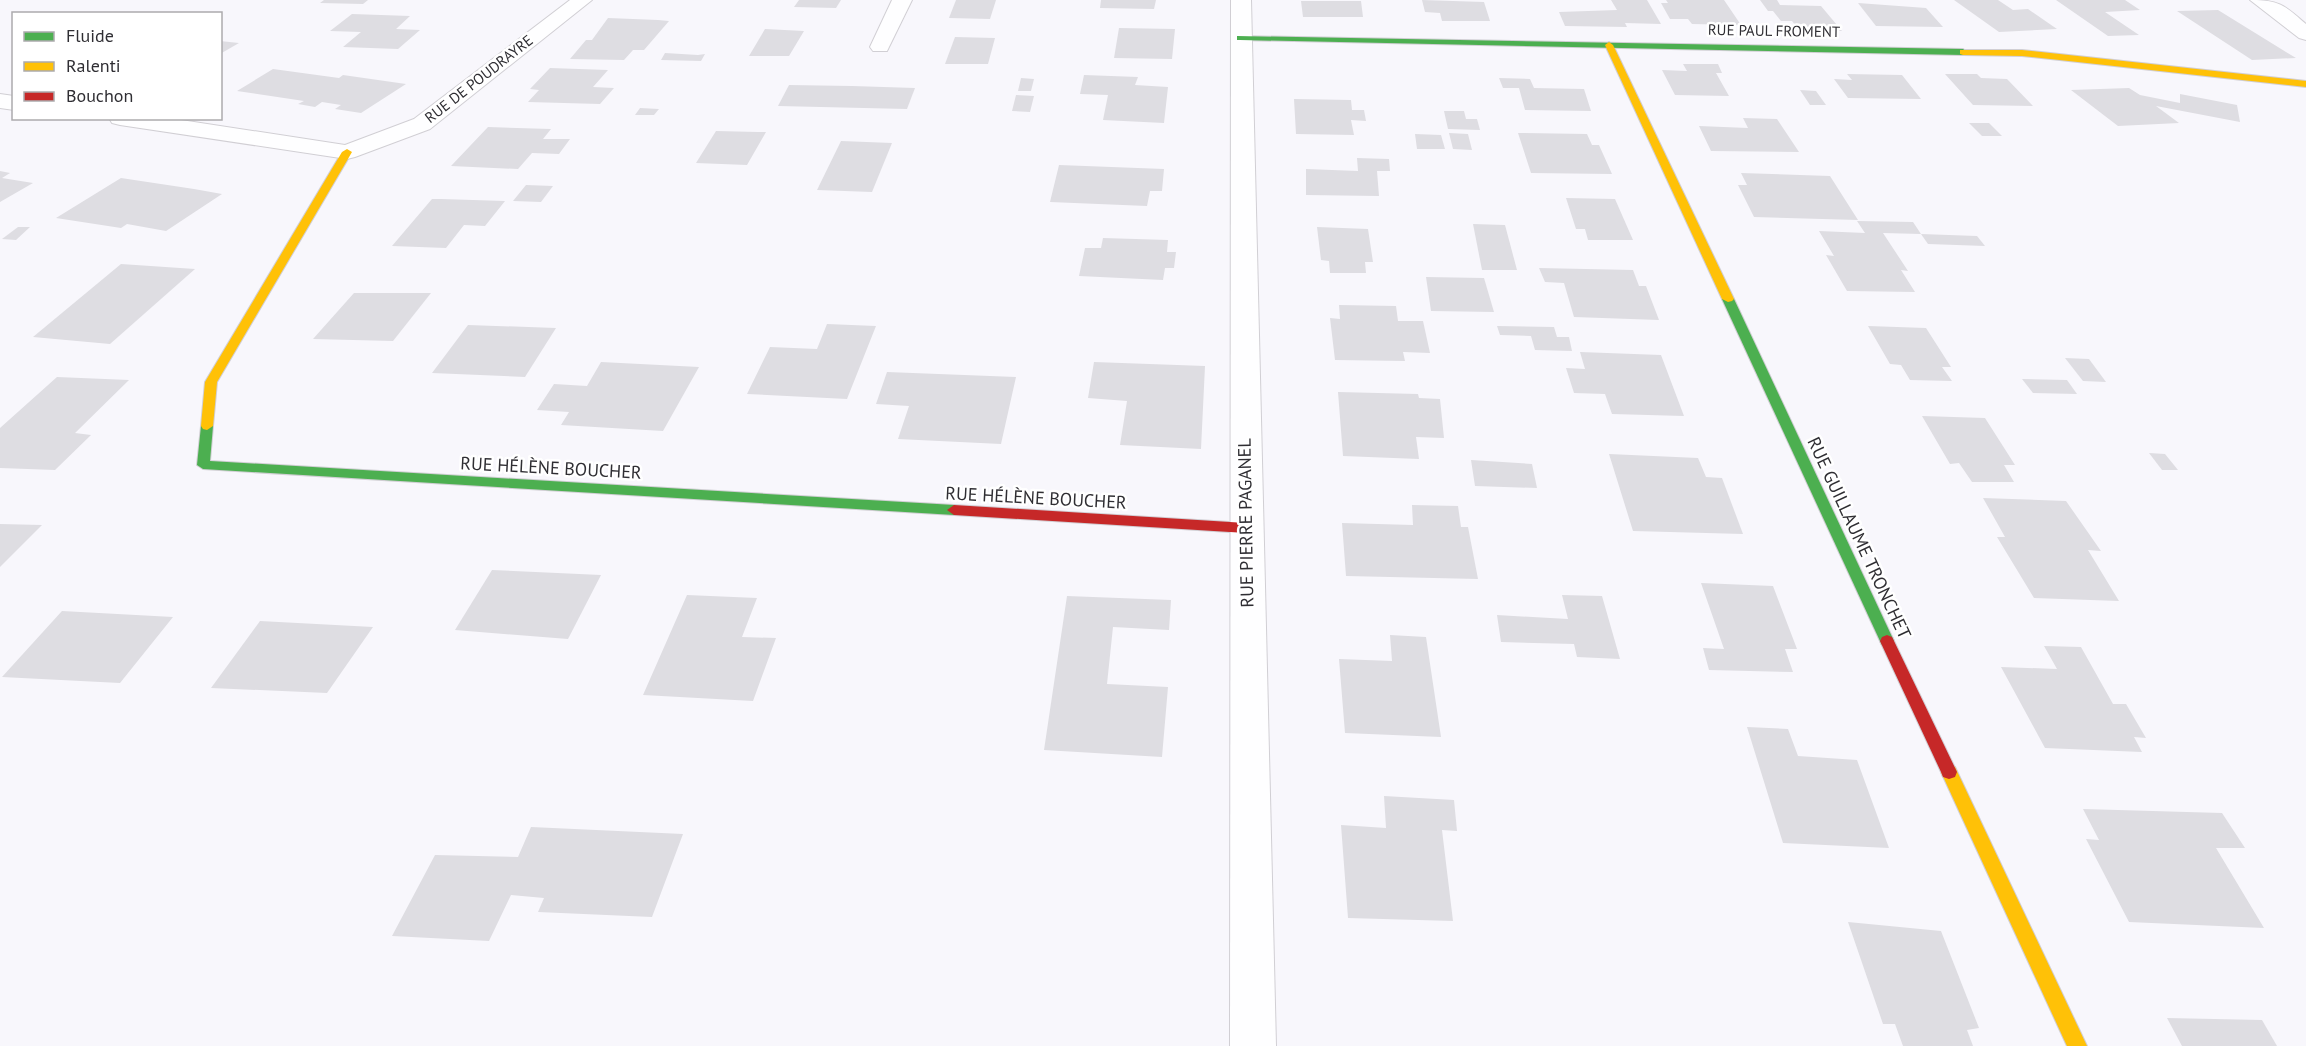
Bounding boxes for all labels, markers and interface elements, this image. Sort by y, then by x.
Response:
legend [12,12,222,120]
street label: RUE PAUL FROMENT [1708,20,1841,41]
text: Fluide [66,24,114,47]
street label: RUE DE POUDRAYRE [421,30,537,127]
text: Ralenti [66,54,121,77]
text: Bouchon [66,84,133,107]
street label: RUE GUILLAUME TRONCHET [1802,433,1916,643]
street label: RUE PIERRE PAGANEL [1233,438,1258,608]
street label: RUE HÉLÈNE BOUCHER [460,451,643,484]
street label: RUE HÉLÈNE BOUCHER [945,481,1128,514]

